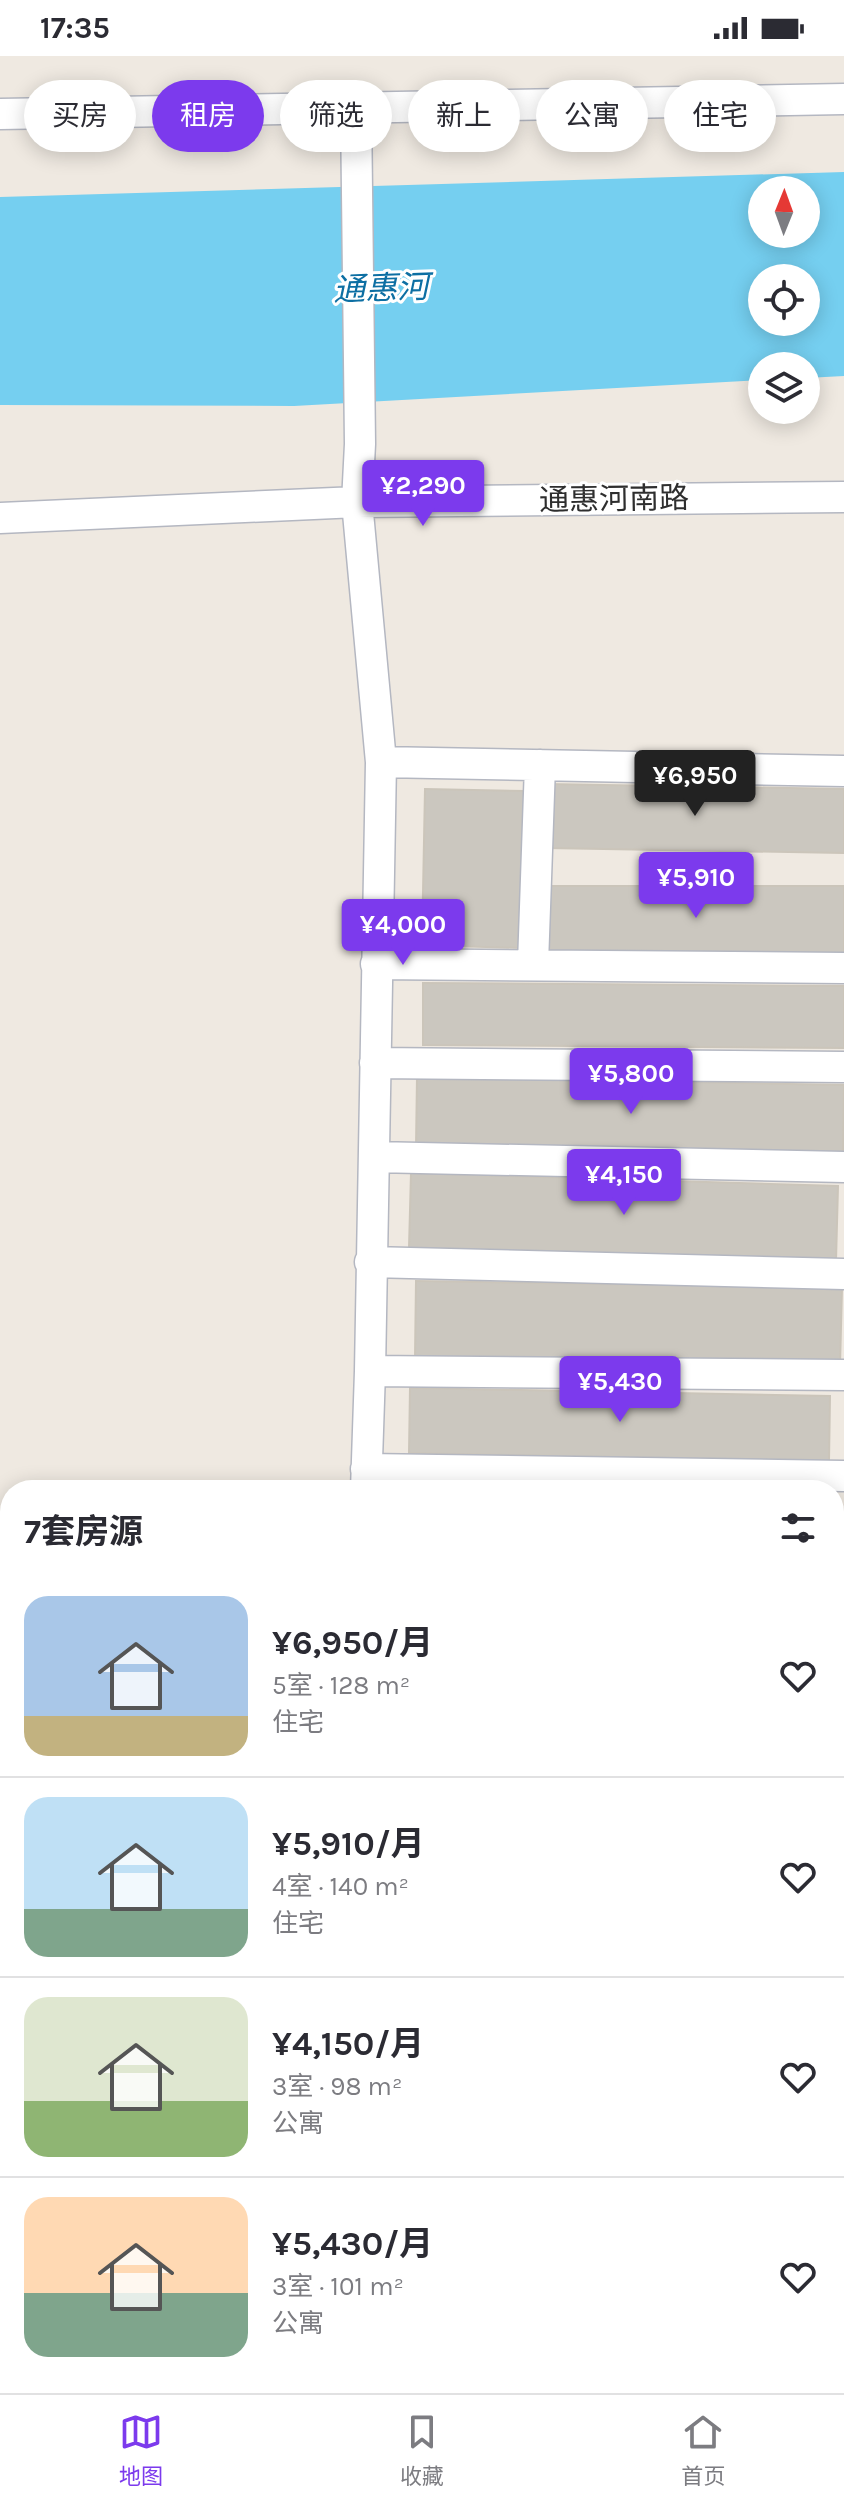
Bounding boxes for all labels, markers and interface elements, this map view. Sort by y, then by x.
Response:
text: 17:35 [40,10,110,46]
chip: 买房 [24,80,136,152]
chip: 租房 [152,80,264,152]
chip: 筛选 [280,80,392,152]
chip: 新上 [408,80,520,152]
chip: 公寓 [536,80,648,152]
chip: 住宅 [664,80,776,152]
north arrow [748,176,820,248]
map controls [748,176,820,424]
button: locate [748,264,820,336]
water label: 通惠河 [332,268,436,309]
button: layers [748,352,820,424]
pin: ¥2,290 [358,460,488,528]
text: ¥2,290 [380,470,466,501]
street label: 通惠河南路 [539,480,689,518]
pin: ¥6,950 [630,750,760,818]
text: ¥6,950 [652,760,738,791]
pin: ¥5,910 [631,852,761,920]
text: ¥5,910 [657,862,735,893]
pin: ¥4,000 [338,899,468,967]
text: ¥4,000 [360,909,446,940]
pin: ¥5,800 [566,1048,696,1116]
text: ¥5,800 [588,1058,674,1089]
pin: ¥4,150 [559,1149,689,1217]
text: ¥4,150 [585,1159,663,1190]
pin: ¥5,430 [555,1356,685,1424]
text: ¥5,430 [577,1366,663,1397]
icon: filters [776,1506,820,1550]
text: 7套房源 [24,1512,143,1552]
text: ¥6,950/月 [272,1623,433,1663]
icon: home [88,1628,184,1724]
icon: heart [776,1654,820,1698]
text: 5室 · 128 m² [272,1670,410,1701]
text: 住宅 [272,1707,324,1738]
text: ¥5,910/月 [272,1824,425,1864]
icon: home [88,1829,184,1925]
icon: heart [776,1855,820,1899]
text: 4室 · 140 m² [272,1871,409,1902]
text: 住宅 [272,1908,324,1939]
text: ¥4,150/月 [272,2024,424,2064]
icon: home [88,2029,184,2125]
icon: heart [776,2055,820,2099]
text: 3室 · 98 m² [272,2071,402,2102]
text: 公寓 [272,2108,324,2139]
text: ¥5,430/月 [272,2224,433,2264]
icon: home [88,2229,184,2325]
icon: heart [776,2255,820,2299]
text: 3室 · 101 m² [272,2271,404,2302]
text: 公寓 [272,2308,324,2339]
tab: 地图 [119,2410,163,2490]
tab: 收藏 [400,2410,444,2490]
tab: 首页 [681,2410,725,2490]

